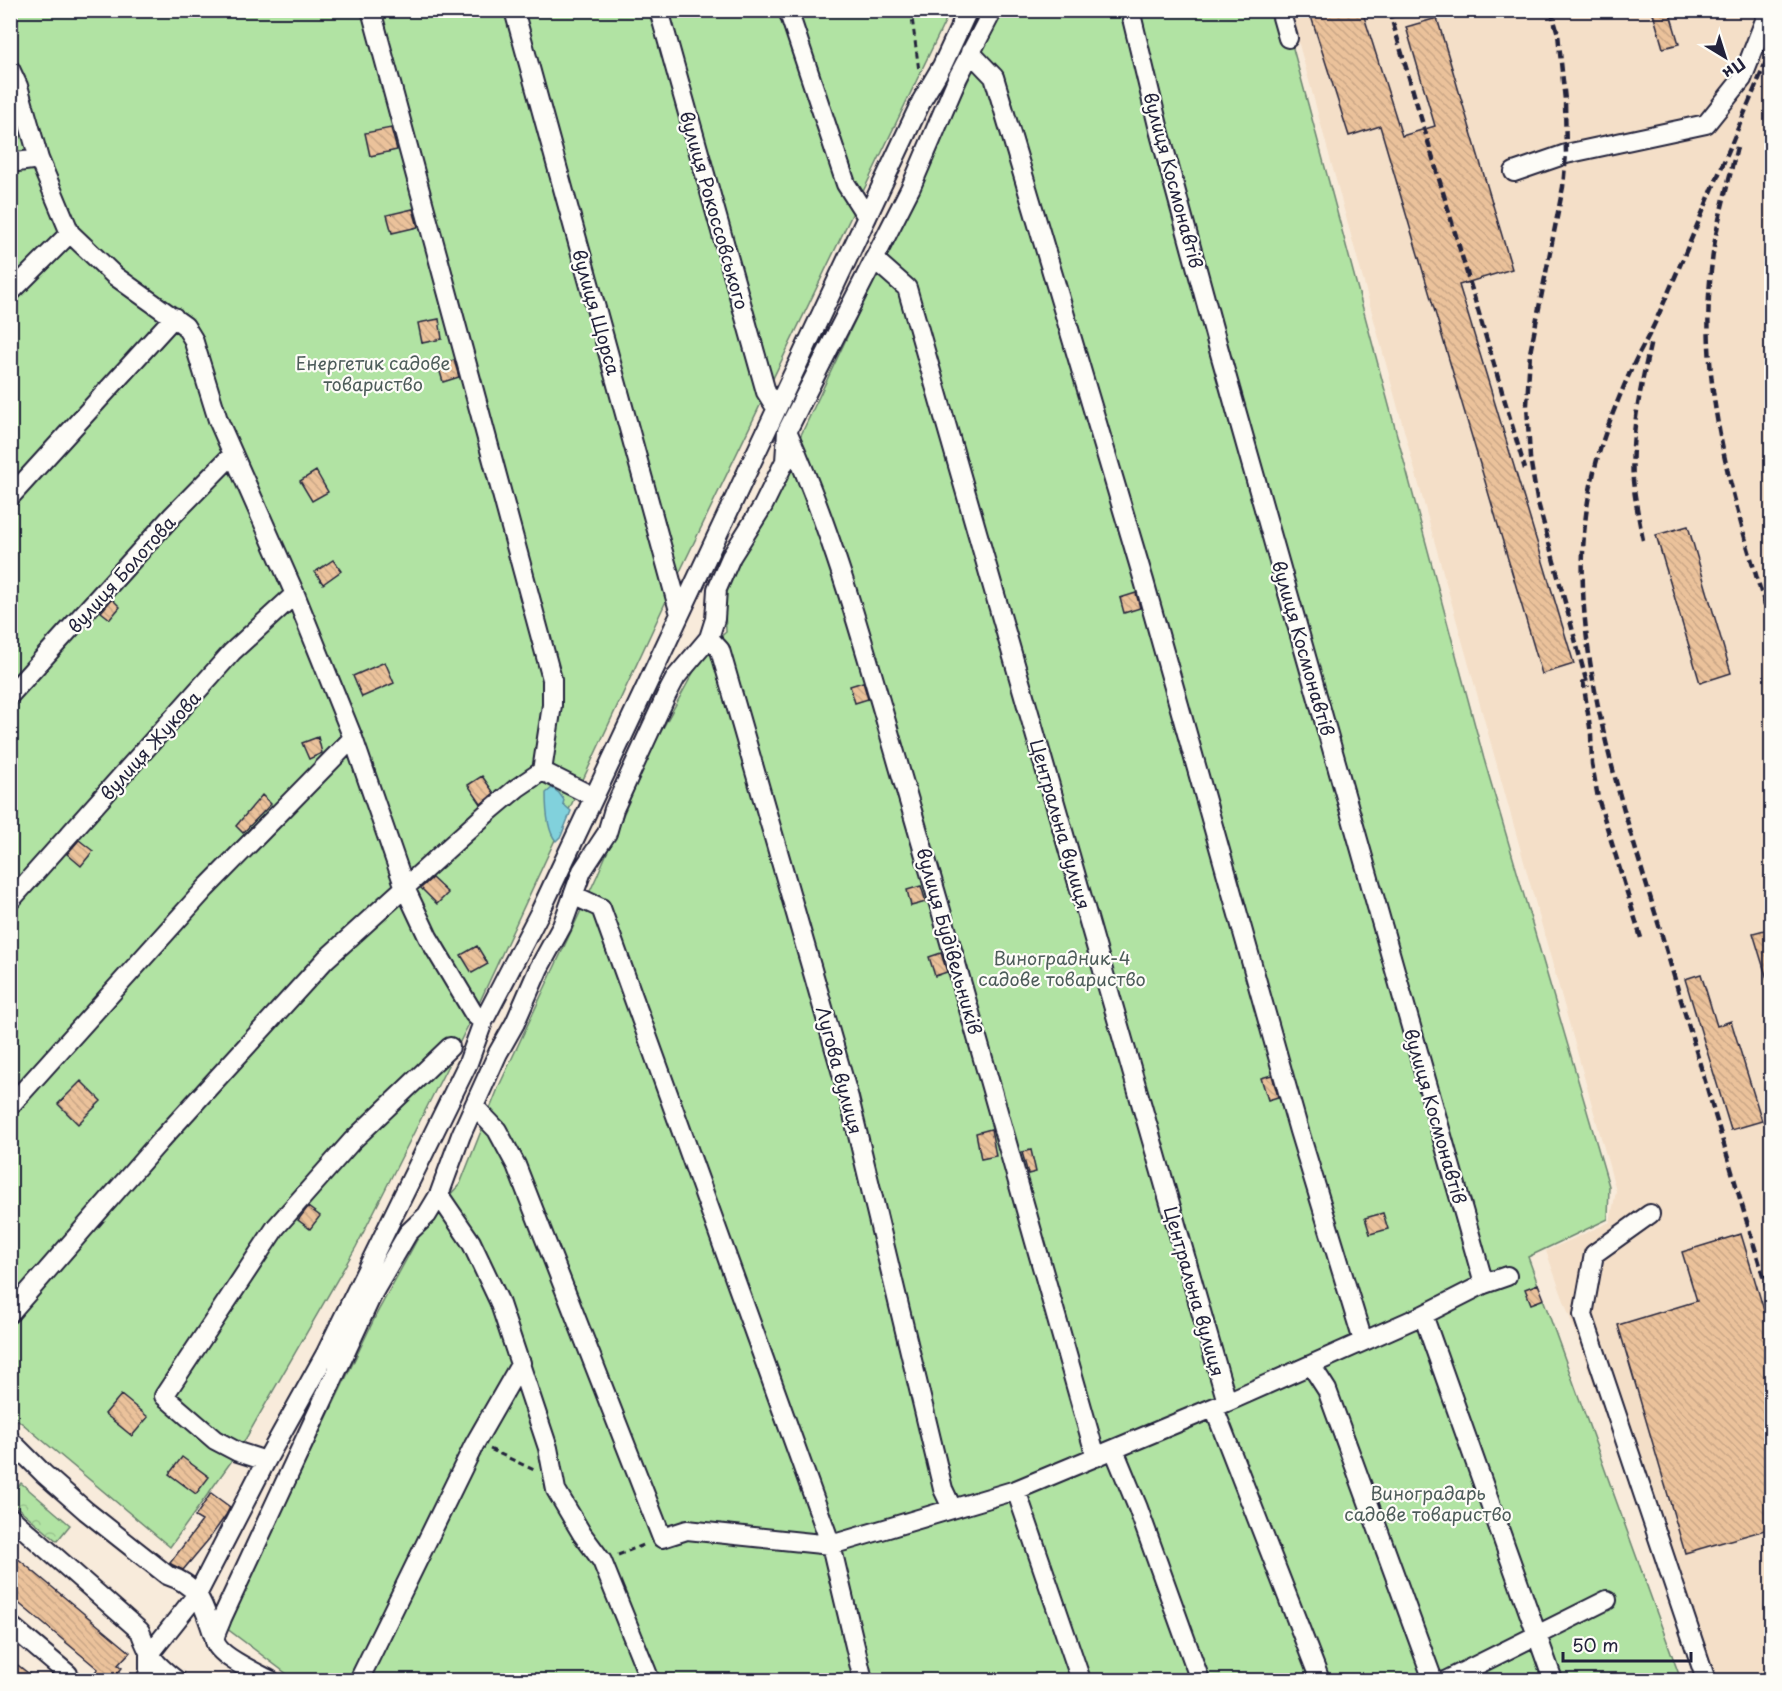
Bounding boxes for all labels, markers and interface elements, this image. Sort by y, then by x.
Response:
north arrow [1695,27,1755,87]
text: Пн [1718,53,1751,86]
street label: вулиця Космонавтів [1138,89,1210,271]
street label: вулиця Рокоссовського [674,108,756,312]
street label: вулиця Щорса [566,246,628,379]
park label: Енергетик садове товариство [296,349,450,397]
street label: вулиця Болотова [61,509,182,639]
street label: вулиця Космонавтів [1266,557,1342,739]
street label: вулиця Жукова [93,684,207,806]
street label: Центральна вулиця [1024,736,1098,912]
street label: вулиця Будівельників [910,845,990,1037]
park label: Виноградник-4 садове товариство [978,944,1146,992]
street label: Лугова вулиця [810,1003,870,1137]
street label: вулиця Космонавтів [1398,1025,1474,1207]
street label: Центральна вулиця [1158,1203,1232,1379]
park label: Виноградарь садове товариство [1344,1479,1512,1527]
scale bar [1563,1625,1690,1663]
text: 50 m [1572,1631,1619,1658]

